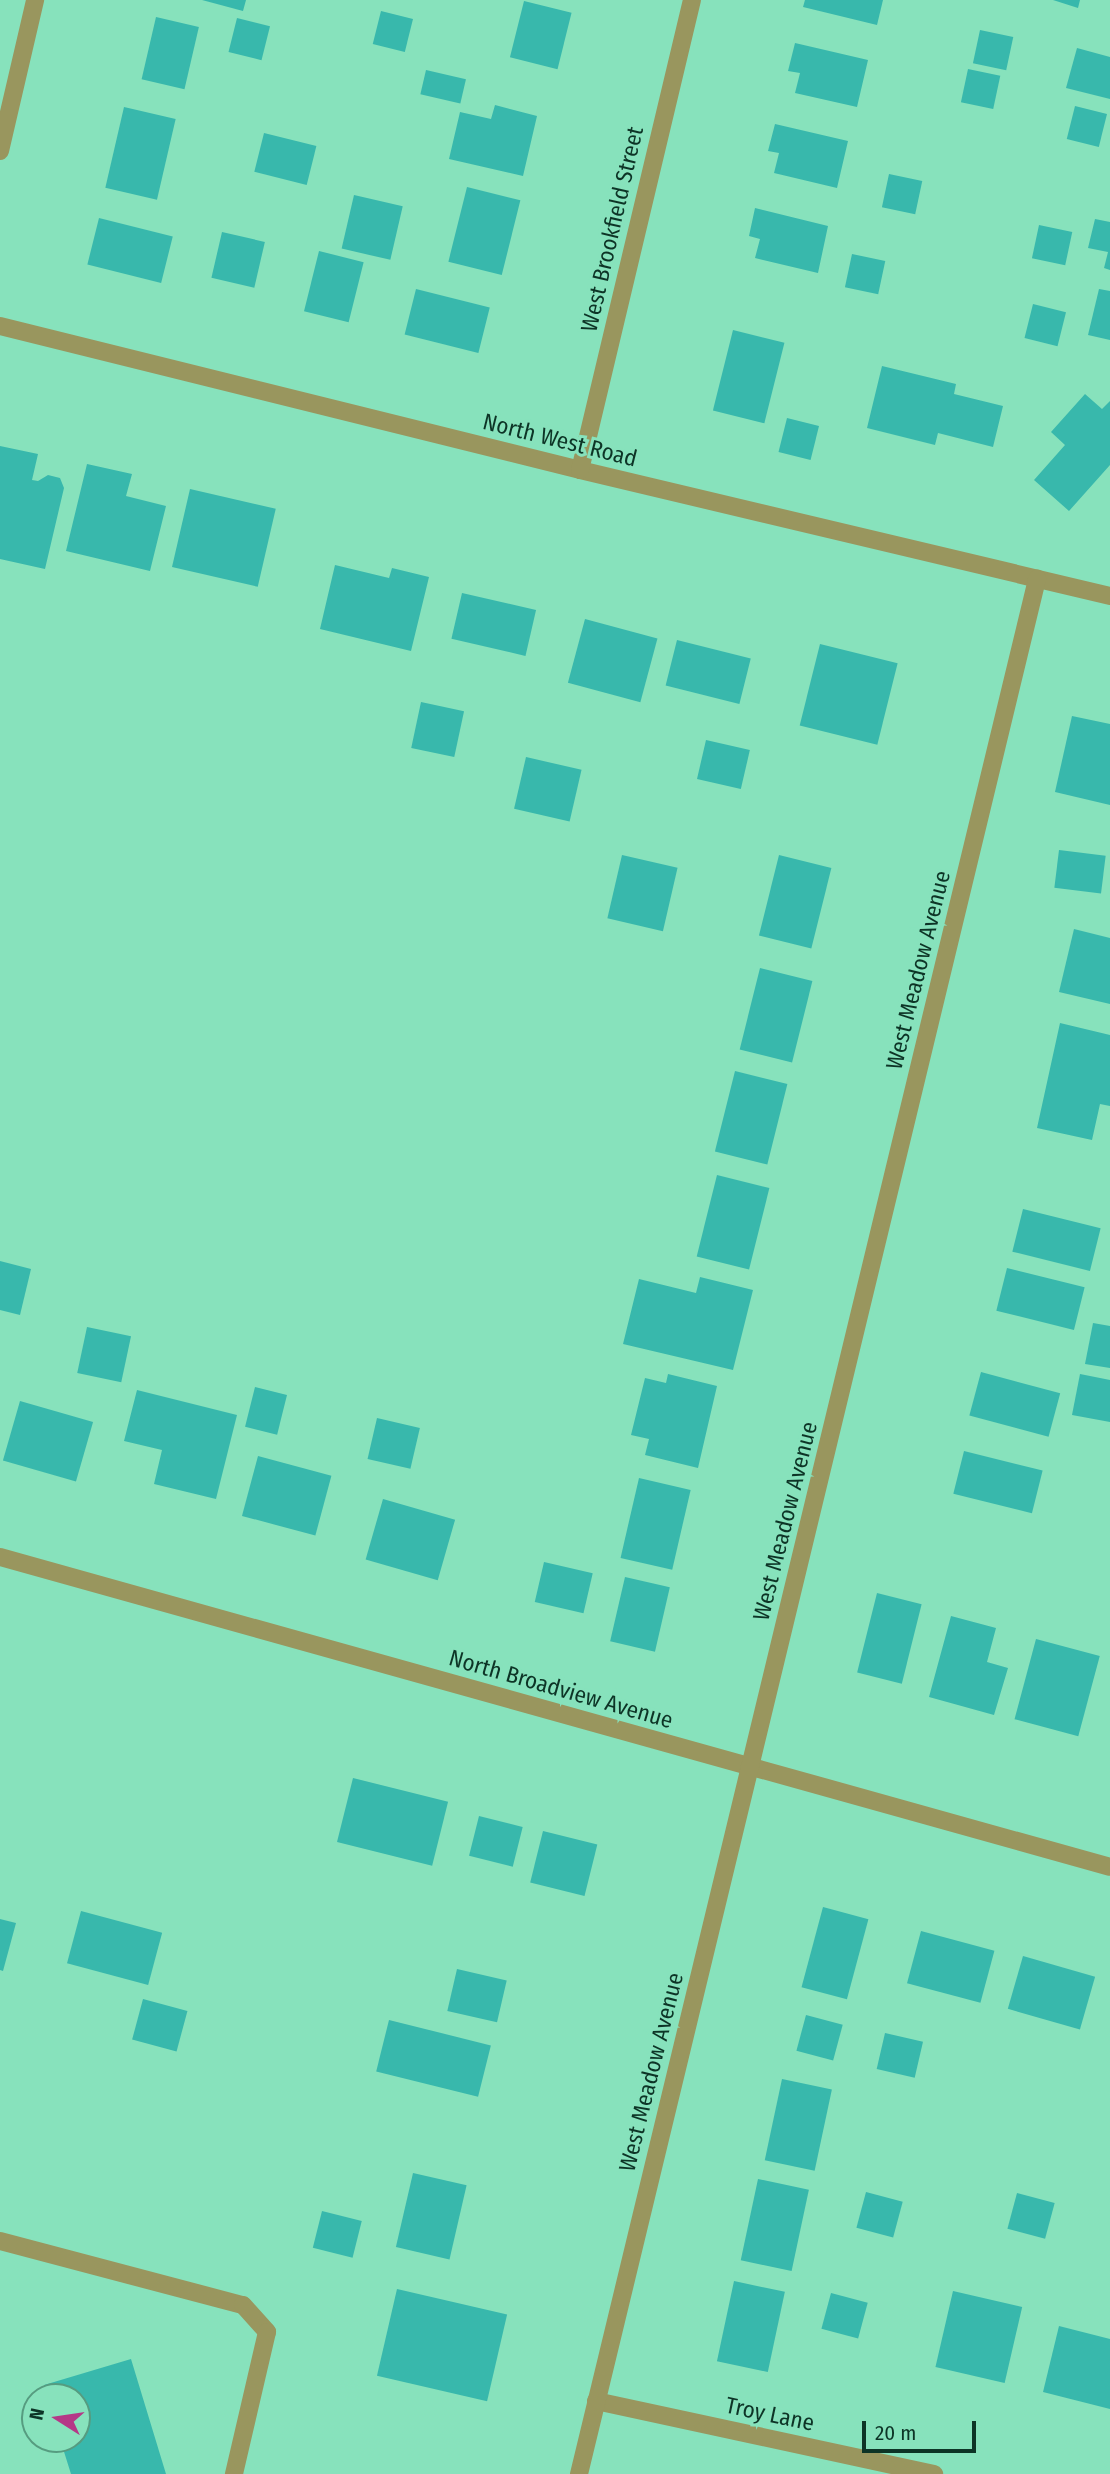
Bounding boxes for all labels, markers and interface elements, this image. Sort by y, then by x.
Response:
street label: West Brookfield Street [575,124,649,334]
street label: North West Road [480,408,640,472]
street label: West Meadow Avenue [880,868,956,1072]
street label: West Meadow Avenue [747,1419,823,1623]
street label: North Broadview Avenue [446,1644,676,1734]
street label: West Meadow Avenue [613,1970,689,2174]
north arrow [21,2383,91,2453]
street label: Troy Lane [723,2391,817,2437]
text: N [24,2406,49,2422]
scale bar [865,2408,979,2452]
text: 20 m [875,2420,916,2446]

